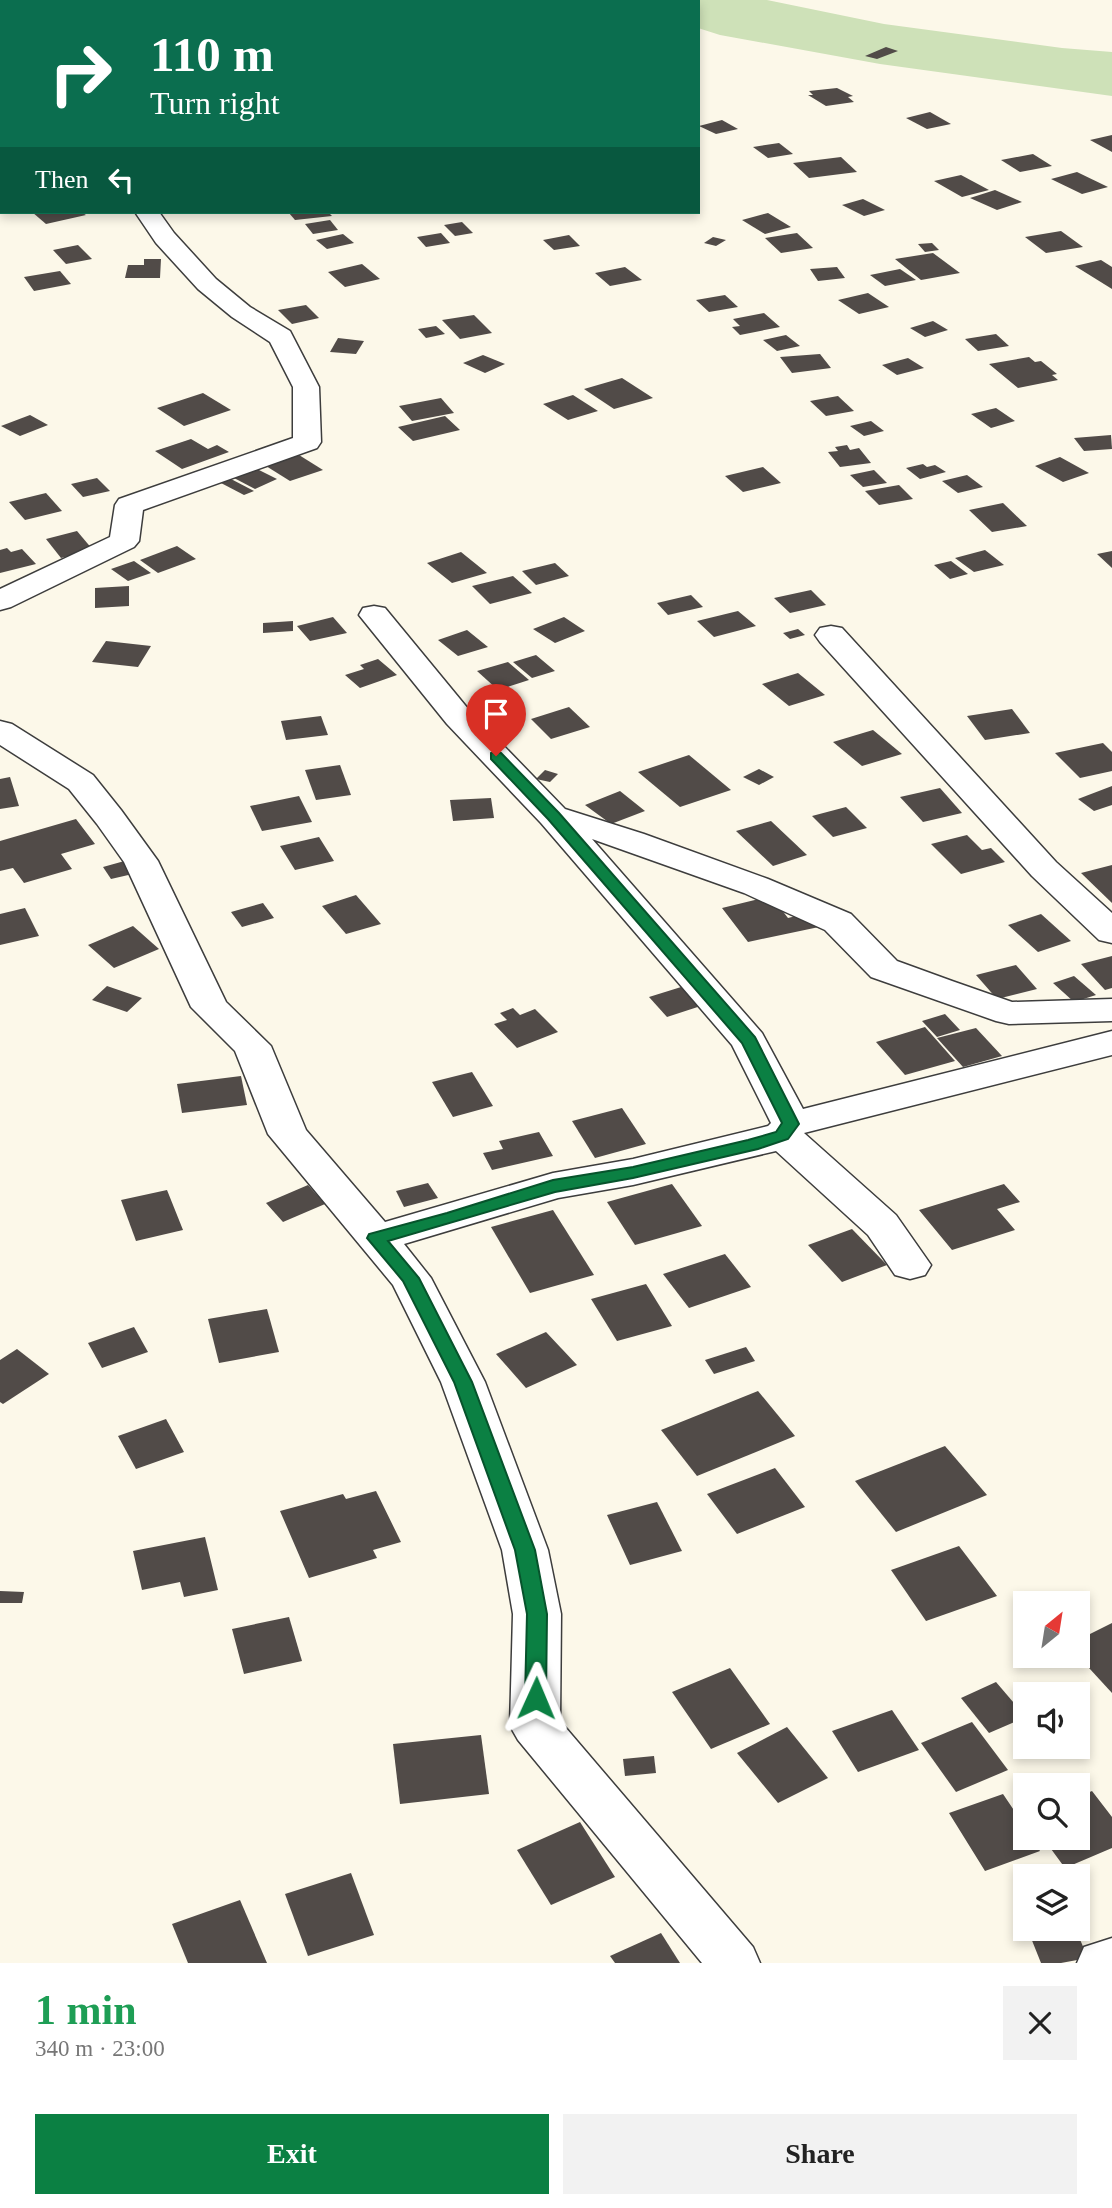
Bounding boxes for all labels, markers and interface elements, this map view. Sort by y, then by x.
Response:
text: 110 m [150,27,274,82]
icon: right [35,28,126,119]
text: Turn right [150,85,280,121]
icon: left [102,161,140,199]
text: Then [35,165,88,194]
pin [466,684,526,756]
icon: arrive [477,695,515,733]
north arrow [1013,1591,1090,1668]
map controls [1013,1591,1090,1941]
position arrow [499,1661,573,1735]
button: sound [1013,1682,1090,1759]
button: search [1013,1773,1090,1850]
button: layers [1013,1864,1090,1941]
button: close [1003,1986,1077,2060]
text: 1 min [35,1987,137,2033]
text: 340 m · 23:00 [35,2036,165,2061]
button: Exit [35,2114,549,2194]
button: Share [563,2114,1077,2194]

